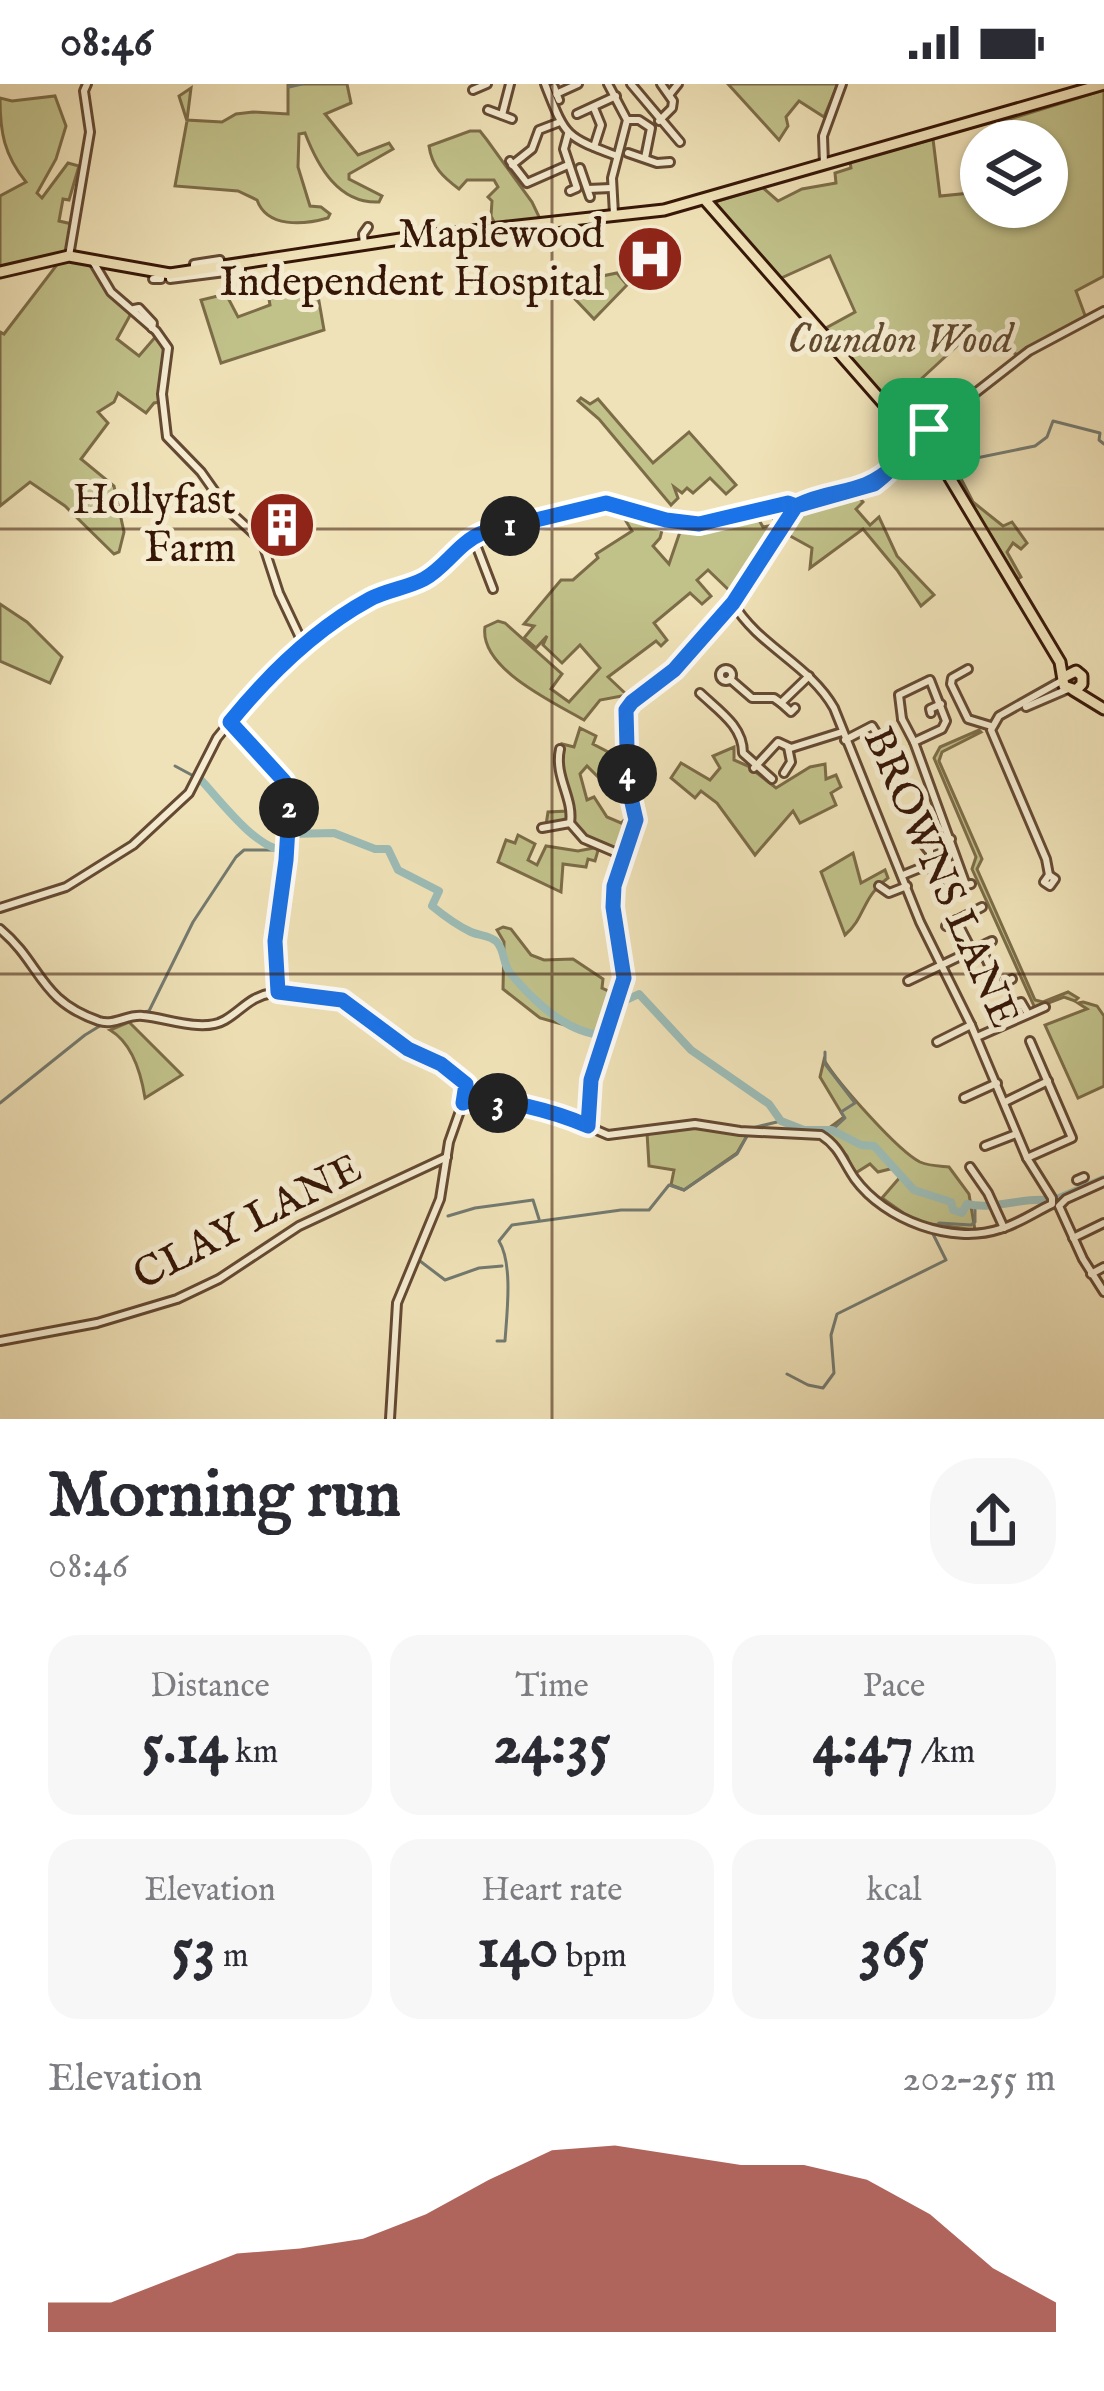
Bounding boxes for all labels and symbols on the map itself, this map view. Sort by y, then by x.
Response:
place label: Maplewood Independent Hospital [219,209,605,310]
hospital icon: Maplewood Independent Hospital [615,224,685,294]
park label: Coundon Wood [787,314,1016,367]
pin [878,378,980,480]
place label: Hollyfast Farm [72,475,236,576]
building icon: Hollyfast Farm [247,490,317,560]
pin: 1 [480,496,540,556]
street label: BROWNS LANE [850,720,1030,1036]
pin: 4 [597,744,657,804]
pin: 2 [259,778,319,838]
pin: 3 [468,1073,528,1133]
street label: CLAY LANE [125,1143,371,1303]

